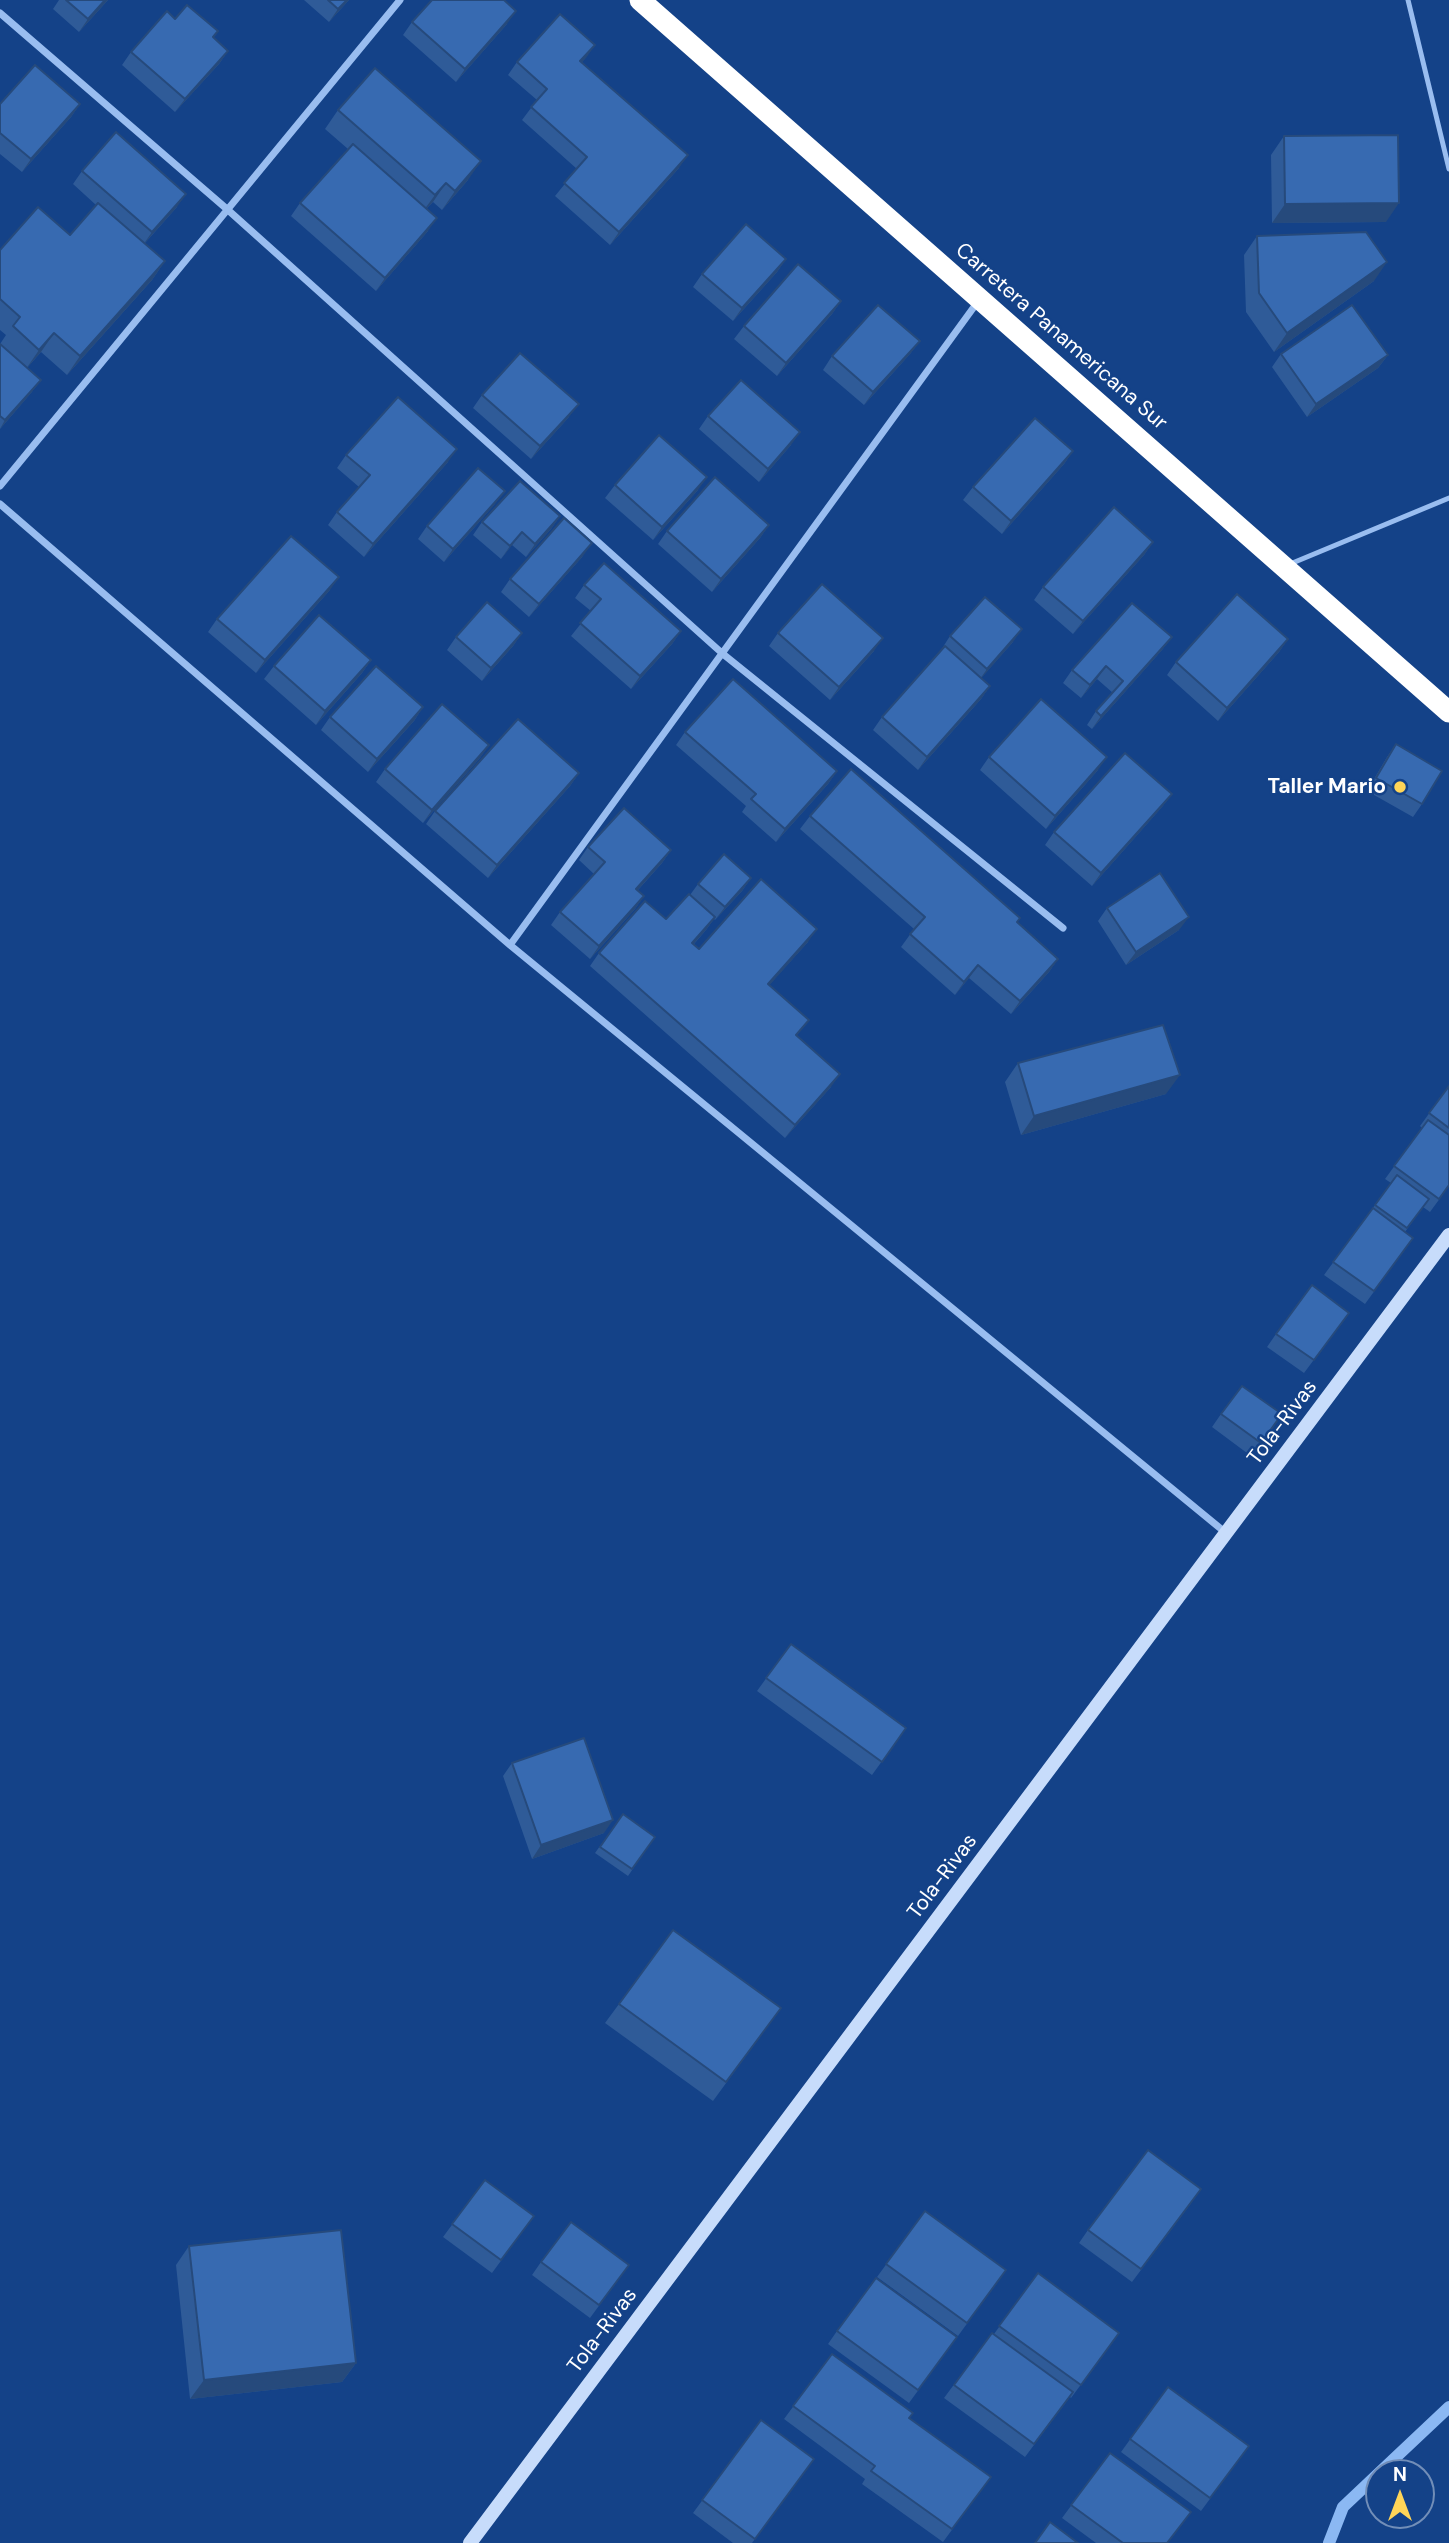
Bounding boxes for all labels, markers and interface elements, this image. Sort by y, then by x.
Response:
street label: Carretera Panamericana Sur [950,238,1172,436]
place label: Taller Mario [1268,774,1386,800]
marker: Taller Mario [1392,779,1408,795]
street label: Tola-Rivas [1243,1376,1323,1470]
street label: Tola-Rivas [903,1830,983,1924]
street label: Tola-Rivas [563,2284,643,2378]
north arrow [1365,2459,1435,2529]
text: N [1393,2462,1407,2487]

